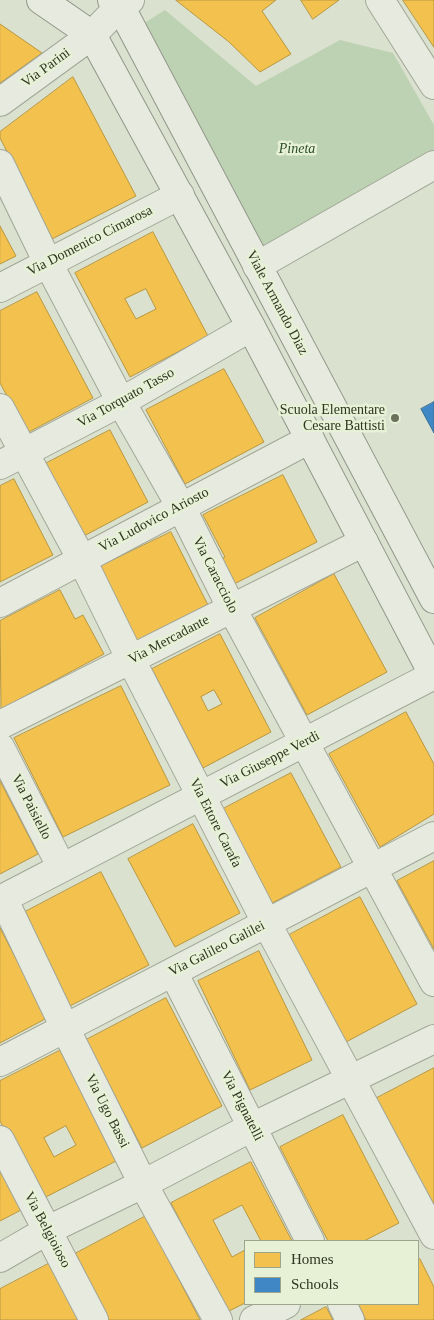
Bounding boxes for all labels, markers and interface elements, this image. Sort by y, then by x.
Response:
street label: Via Parini [18,45,74,91]
park label: Pineta [279,141,315,157]
street label: Via Domenico Cimarosa [25,202,155,280]
street label: Viale Armando Diaz [242,248,312,358]
street label: Via Torquato Tasso [75,364,177,432]
place label: Scuola Elementare Cesare Battisti [280,402,385,434]
marker: Scuola Elementare Cesare Battisti [389,412,401,424]
street label: Via Ludovico Ariosto [96,484,212,556]
street label: Via Caracciolo [189,534,241,616]
street label: Via Mercadante [126,612,212,668]
street label: Via Giuseppe Verdi [217,728,323,792]
street label: Via Paisiello [7,772,55,842]
street label: Via Ettore Carafa [185,776,245,870]
street label: Via Galileo Galilei [166,918,268,980]
street label: Via Pignatelli [217,1068,267,1144]
street label: Via Ugo Bassi [81,1071,133,1151]
street label: Via Belgioioso [20,1189,74,1271]
legend [244,1240,419,1305]
text: Homes [291,1251,334,1267]
text: Schools [291,1276,339,1292]

